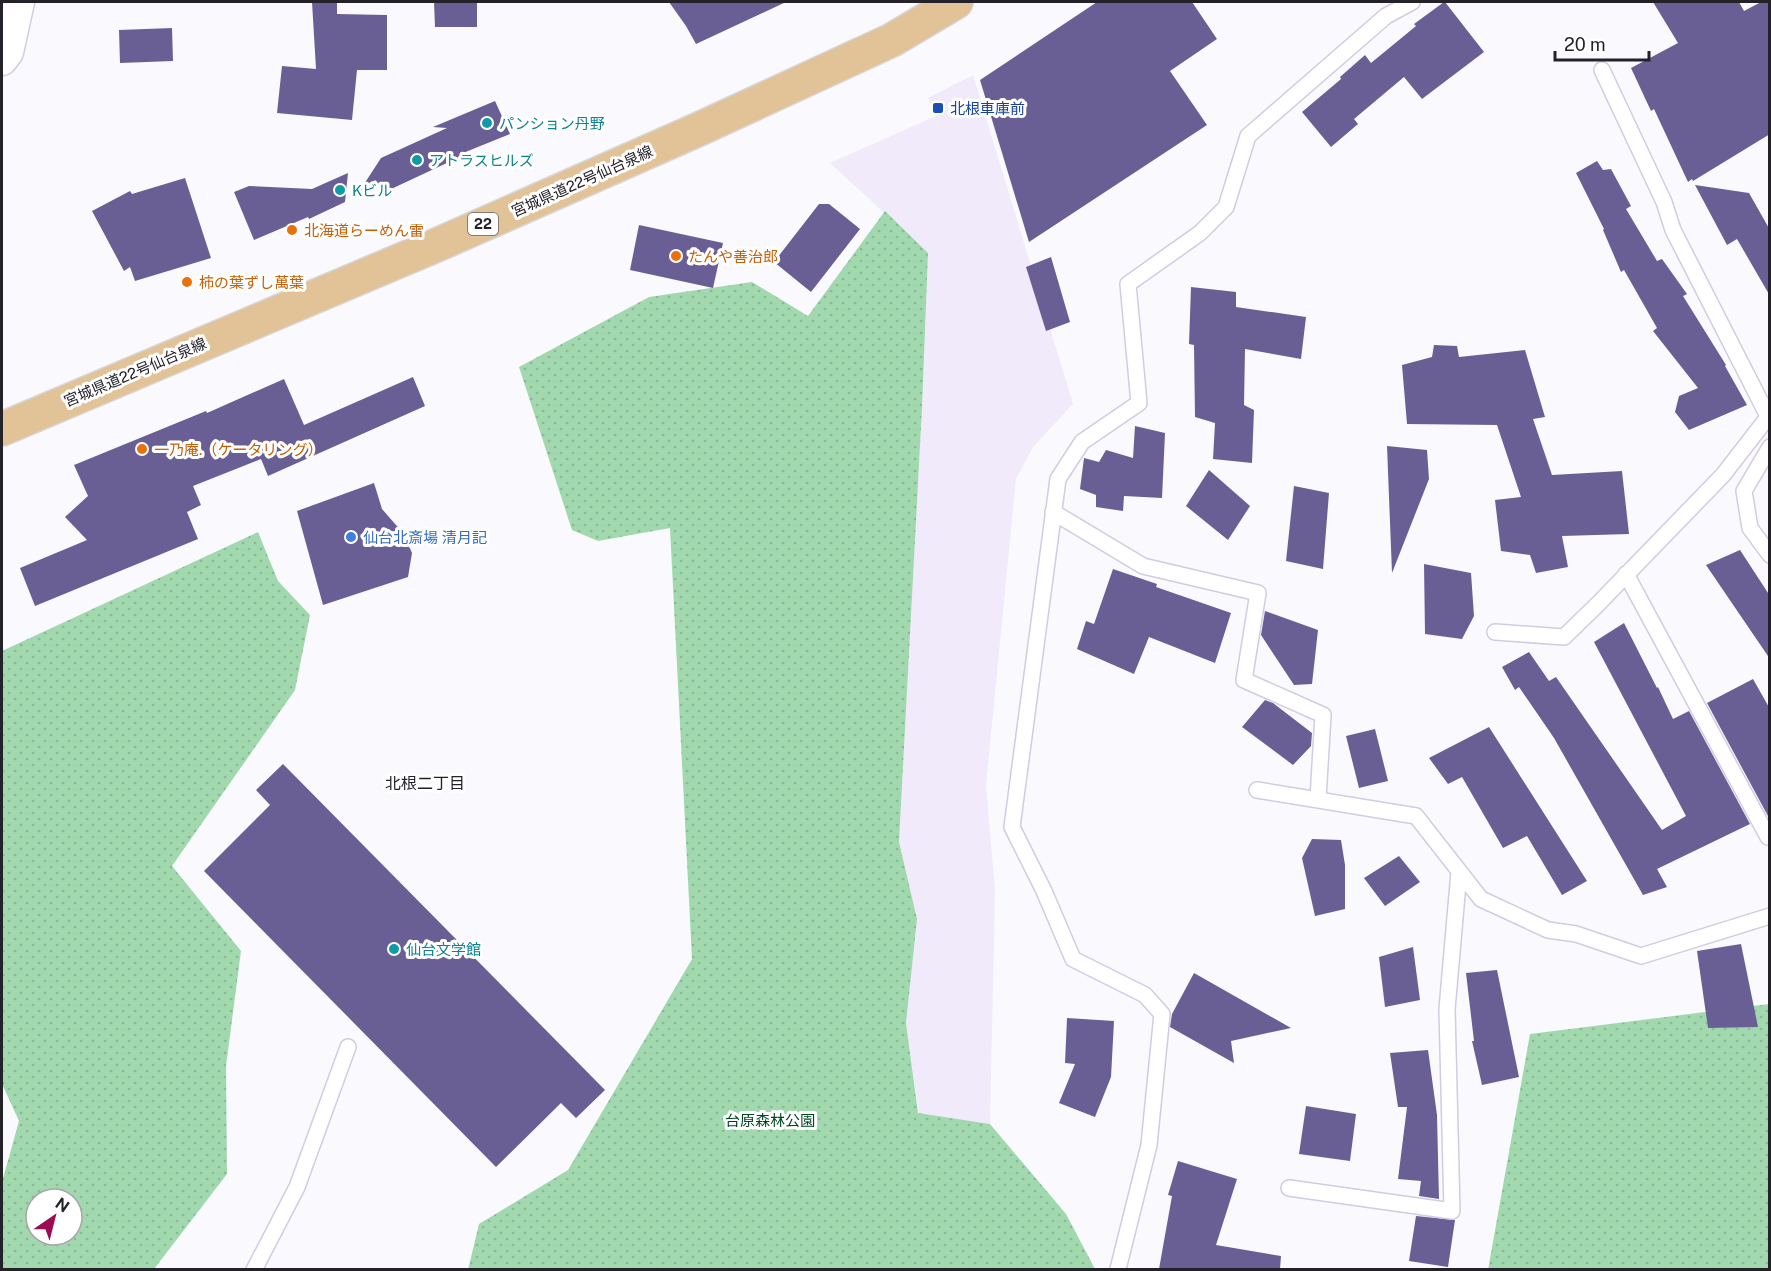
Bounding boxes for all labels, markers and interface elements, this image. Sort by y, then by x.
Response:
scale bar [1555,24,1650,62]
text: 20 m [1564,34,1606,55]
place label: 北根車庫前 [950,100,1025,117]
marker: 北根車庫前 [931,101,945,115]
place label: パンション丹野 [499,115,605,132]
marker: パンション丹野 [480,116,494,130]
street label: 宮城県道22号仙台泉線 [509,142,655,220]
place label: アトラスヒルズ [429,152,534,169]
marker: アトラスヒルズ [410,153,424,167]
place label: Kビル [352,182,392,199]
marker: Kビル [333,183,347,197]
road number: 22 [468,213,498,235]
place label: 北海道らーめん雷 [304,222,424,239]
marker: 北海道らーめん雷 [285,223,299,237]
place label: たんや善治郎 [688,248,778,265]
marker: たんや善治郎 [669,249,683,263]
place label: 柿の葉ずし萬葉 [199,274,304,291]
marker: 柿の葉ずし萬葉 [180,275,194,289]
street label: 宮城県道22号仙台泉線 [61,334,209,410]
place label: 一乃庵.（ケータリング） [154,441,322,458]
marker: 一乃庵.（ケータリング） [135,442,149,456]
place label: 仙台北斎場 清月記 [363,529,487,546]
marker: 仙台北斎場 清月記 [344,530,358,544]
district label: 北根二丁目 [385,774,465,793]
place label: 仙台文学館 [406,941,481,958]
marker: 仙台文学館 [387,942,401,956]
park label: 台原森林公園 [725,1112,815,1129]
north arrow [24,1187,84,1247]
text: N [52,1194,73,1216]

